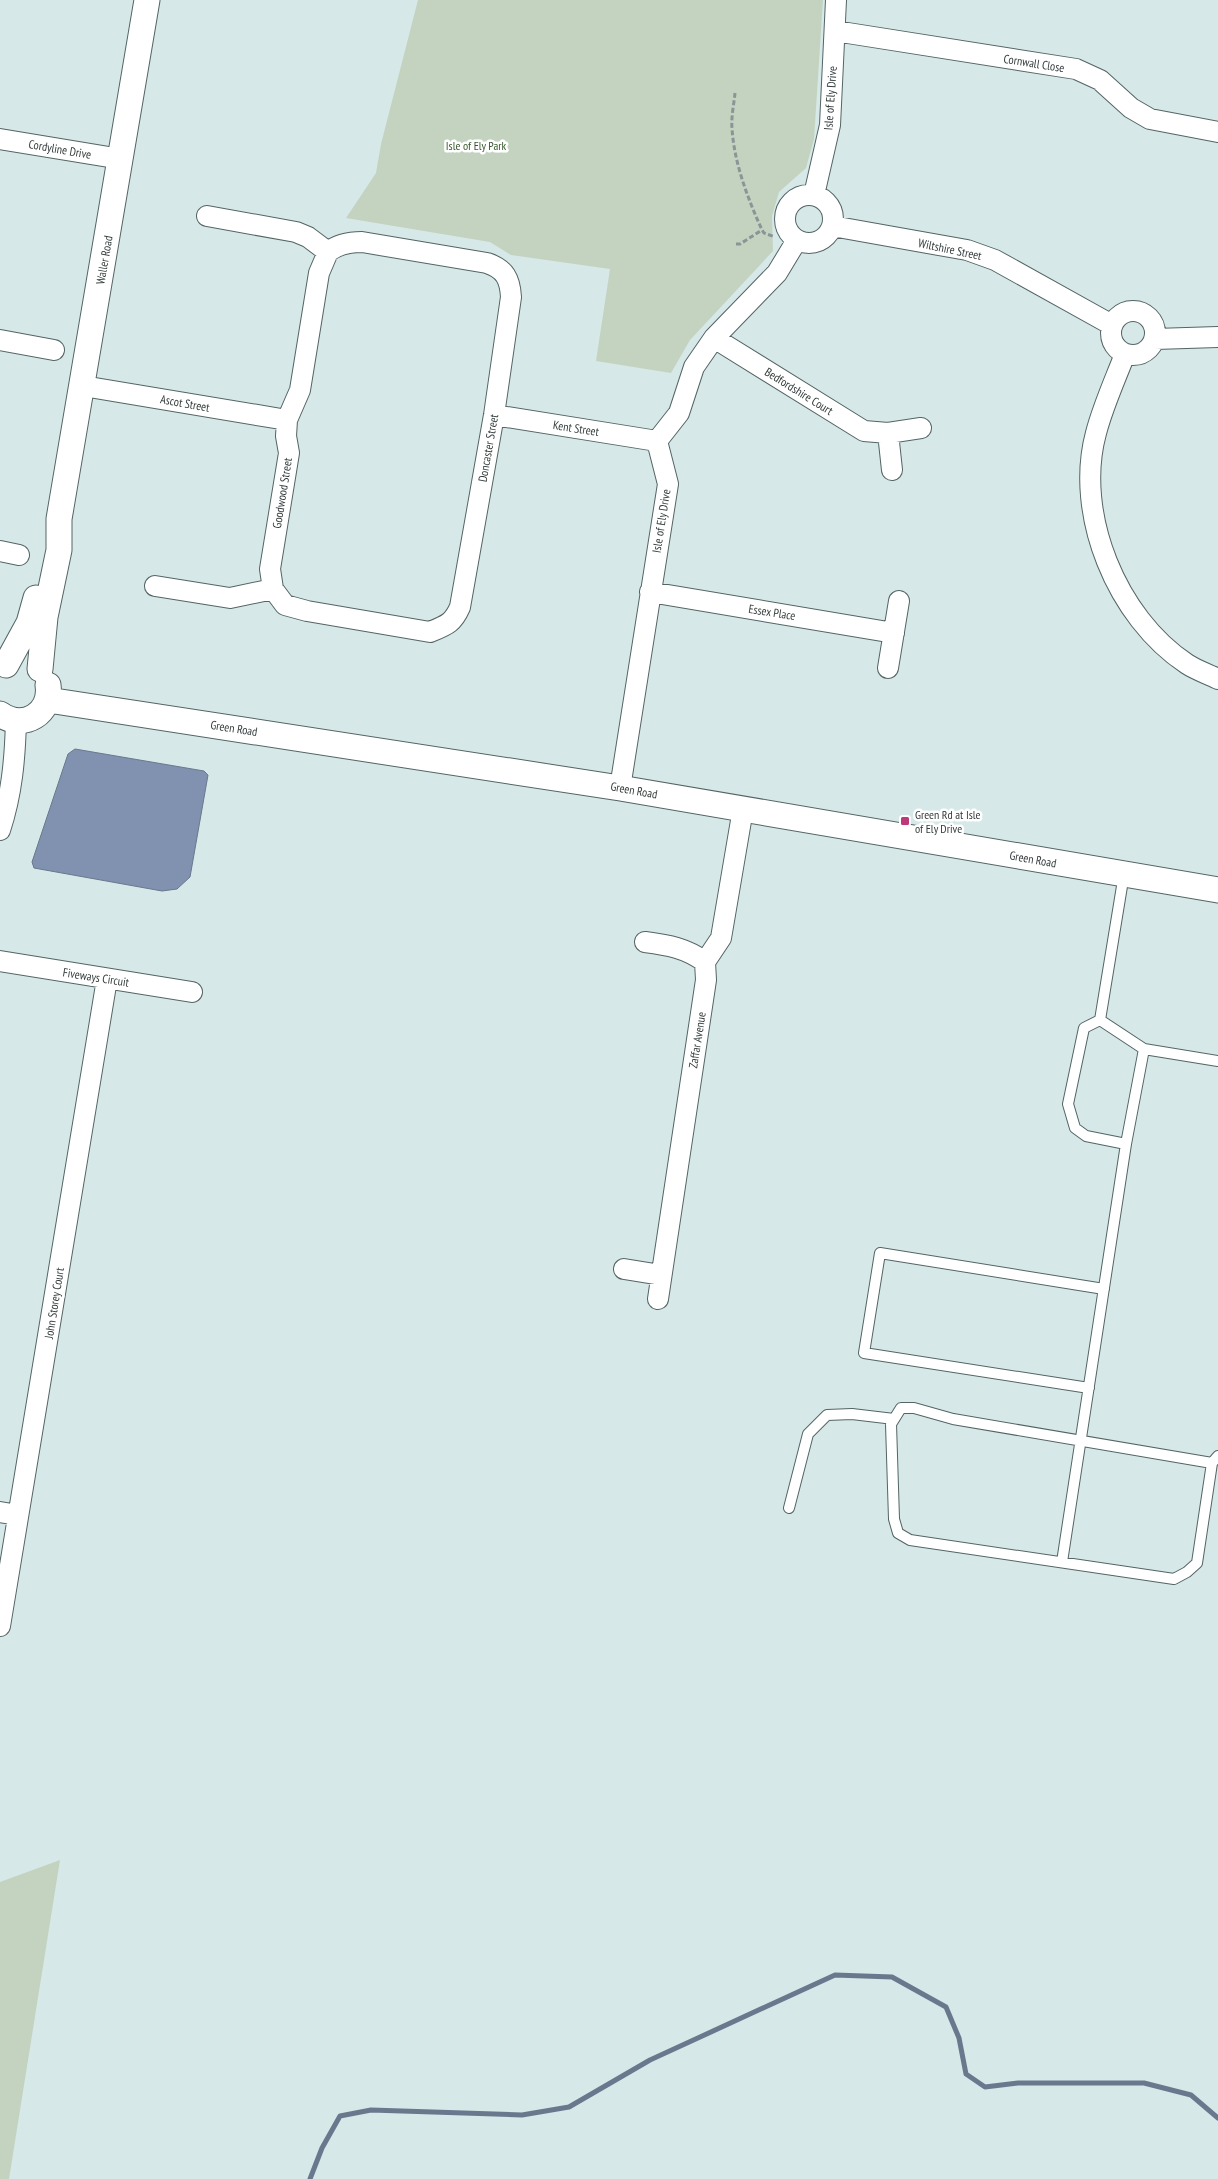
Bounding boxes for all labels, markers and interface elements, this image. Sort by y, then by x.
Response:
street label: Cornwall Close [1003,51,1066,75]
street label: Isle of Ely Drive [820,65,840,131]
street label: Cordyline Drive [28,136,93,162]
park label: Isle of Ely Park [446,138,507,153]
street label: Waller Road [92,234,116,286]
street label: Wiltshire Street [917,235,984,263]
street label: Bedfordshire Court [762,364,836,418]
street label: Ascot Street [159,391,211,415]
street label: Doncaster Street [475,412,501,483]
street label: Kent Street [552,417,601,439]
street label: Goodwood Street [269,456,295,529]
street label: Isle of Ely Drive [649,488,673,554]
street label: Essex Place [748,601,797,623]
street label: Green Road [209,717,259,739]
street label: Green Road [609,779,659,801]
place label: Green Rd at Isle of Ely Drive [915,807,981,836]
marker: Green Rd at Isle of Ely Drive [899,815,911,827]
street label: Green Road [1008,848,1058,870]
street label: Fiveways Circuit [62,964,131,990]
street label: Zaffar Avenue [685,1011,709,1069]
street label: John Storey Court [41,1266,67,1341]

